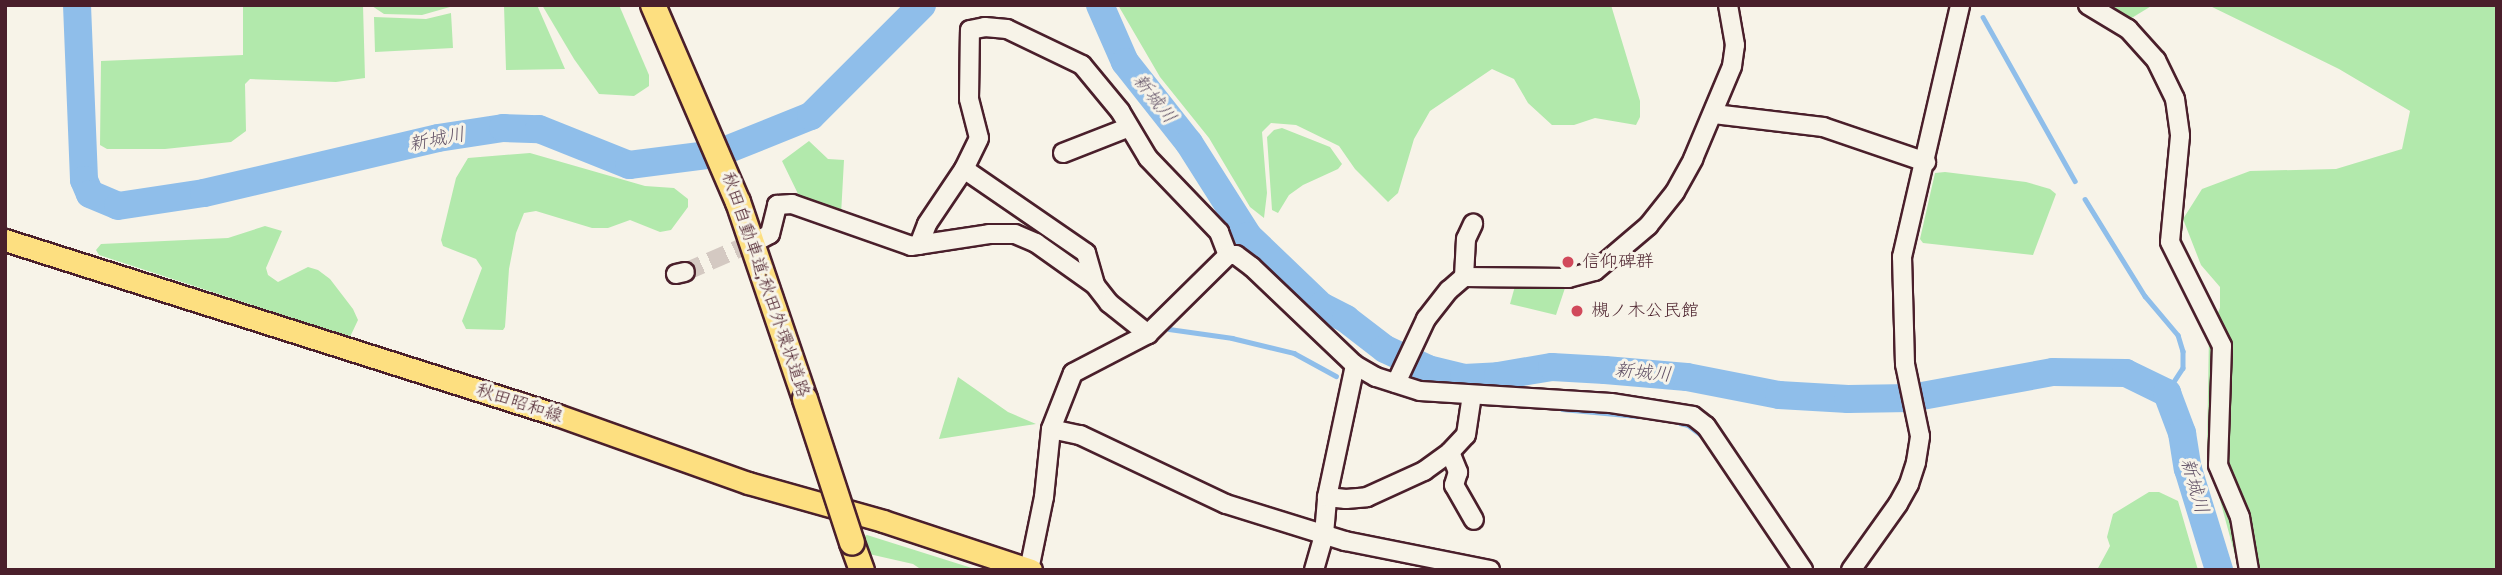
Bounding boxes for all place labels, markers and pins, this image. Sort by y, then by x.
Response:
place label: 信仰碑群 [1582,251,1654,273]
marker: 信仰碑群 [1560,254,1576,270]
place label: 槻ノ木公民館 [1591,300,1699,322]
marker: 槻ノ木公民館 [1569,303,1585,319]

